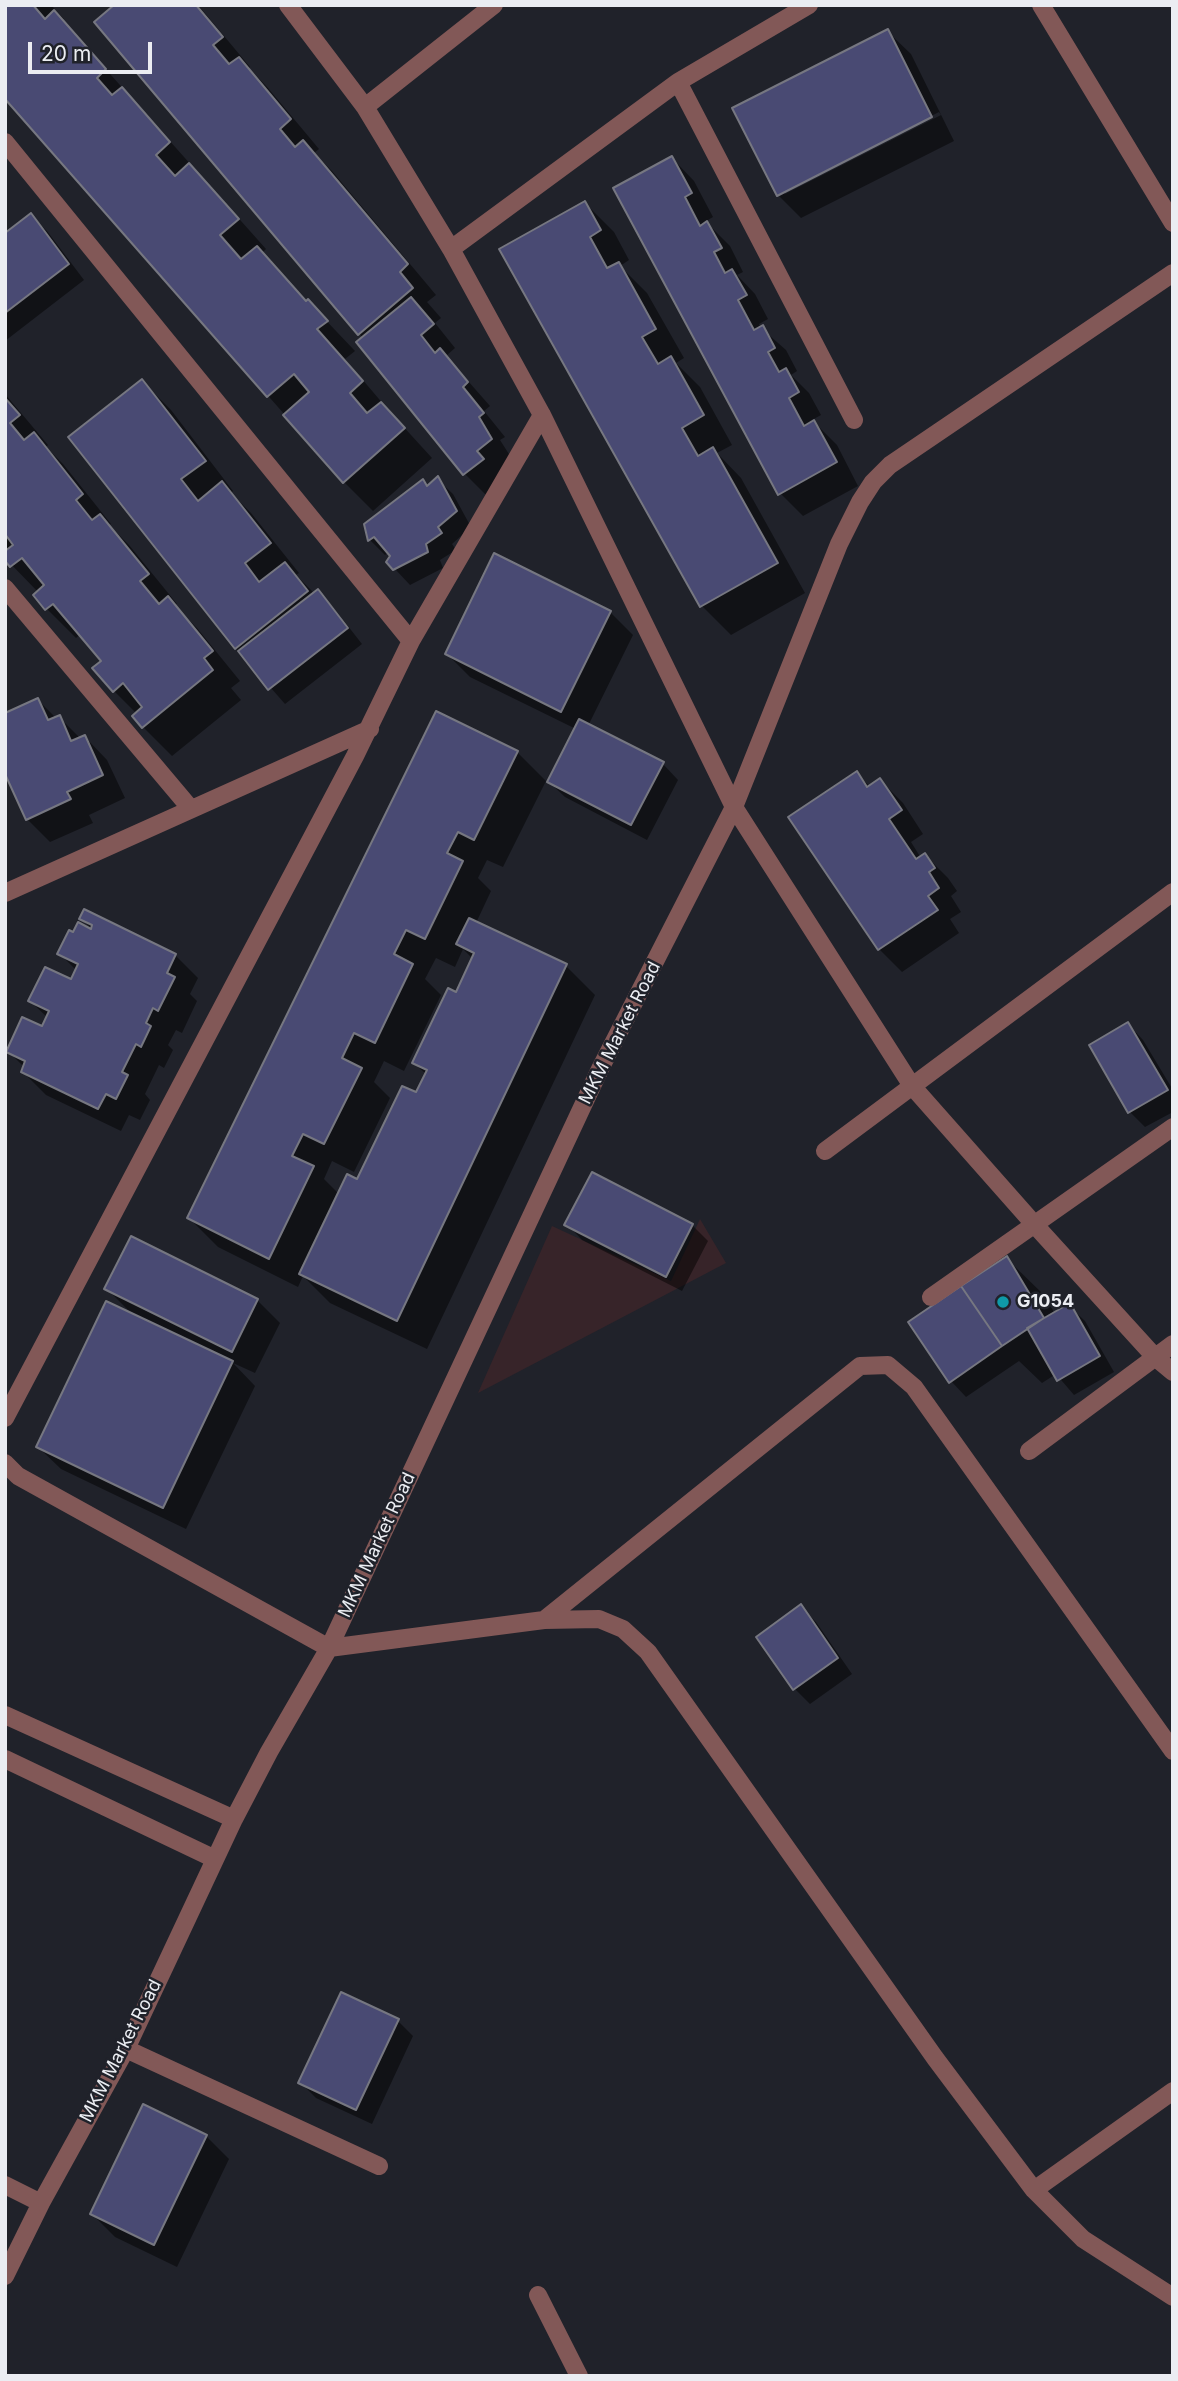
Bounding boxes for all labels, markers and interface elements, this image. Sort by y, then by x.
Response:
scale bar [32,28,156,72]
text: 20 m [41,41,91,66]
street label: MKM Market Road [575,958,665,1108]
place label: G1054 [1017,1291,1074,1313]
marker: G1054 [995,1294,1011,1310]
street label: MKM Market Road [334,1469,420,1621]
street label: MKM Market Road [76,1976,166,2126]

